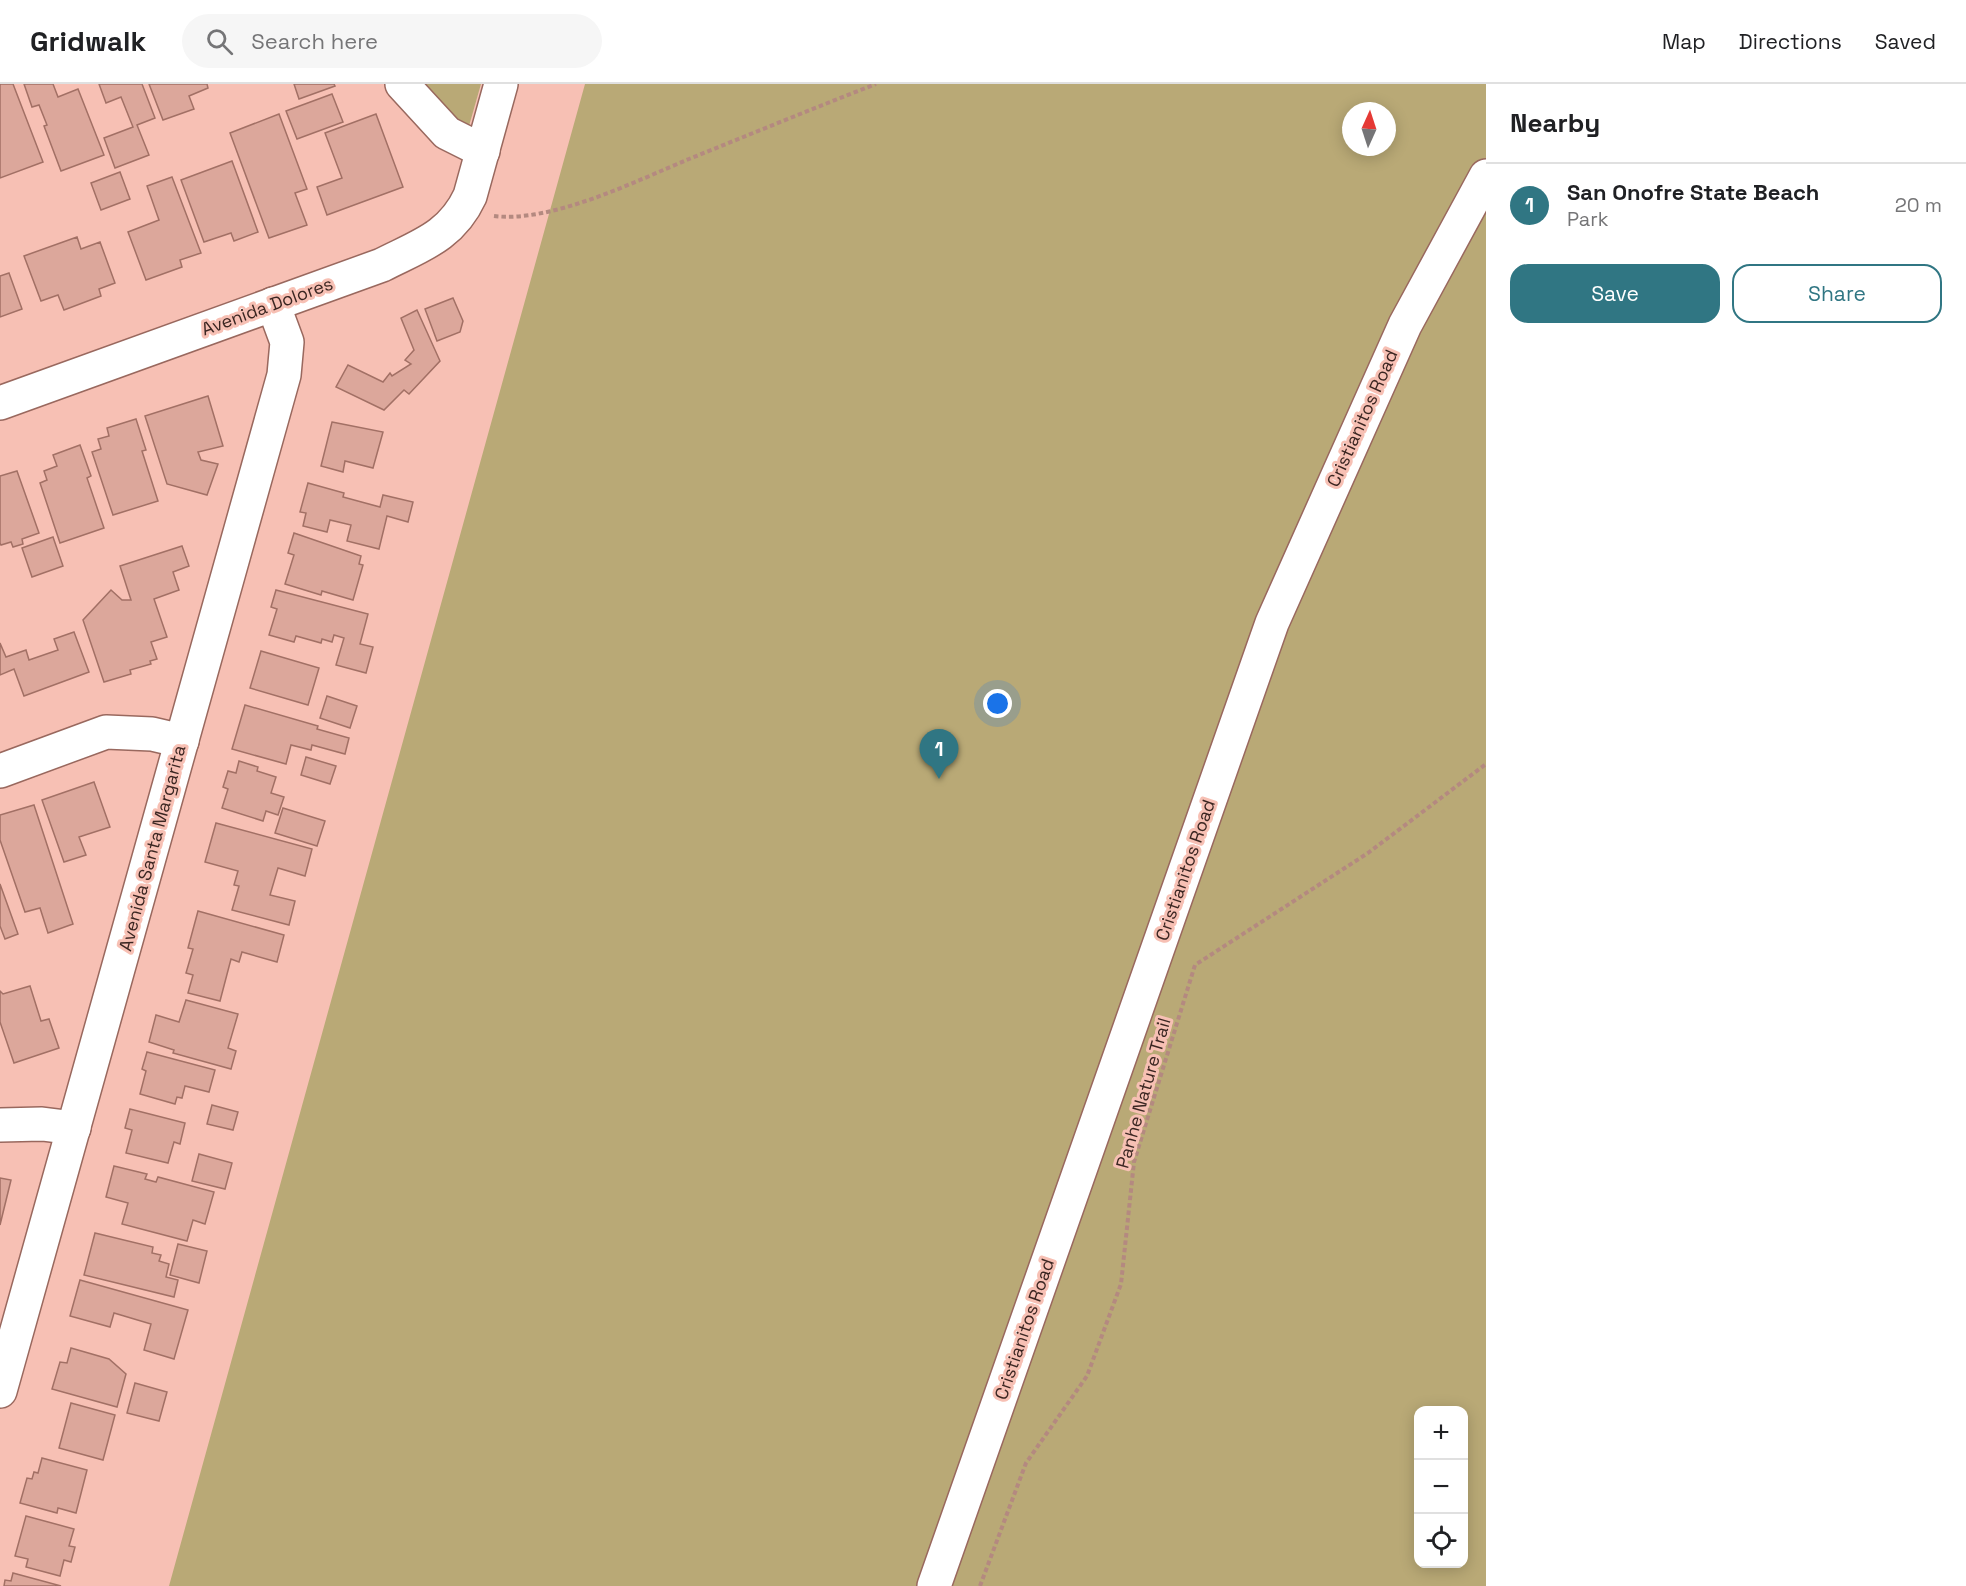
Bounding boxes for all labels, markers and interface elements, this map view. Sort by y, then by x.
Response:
search box [182,14,602,68]
text: Gridwalk [30,23,146,59]
icon: search [203,25,236,58]
text: Search here [251,27,378,55]
text: Map [1662,28,1706,55]
text: Directions [1739,28,1842,55]
text: Saved [1875,28,1936,55]
north arrow [1342,102,1396,156]
text: Nearby [1510,106,1600,140]
text: San Onofre State Beach [1567,178,1819,206]
text: 1 [1525,192,1534,218]
text: 20 m [1895,192,1942,218]
text: Park [1567,206,1609,232]
button: Save [1510,264,1720,323]
button: Share [1732,264,1942,323]
street label: Avenida Dolores [198,272,336,340]
street label: Cristianitos Road [1321,346,1403,490]
your location [983,689,1012,718]
pin: 1 [920,730,958,779]
street label: Avenida Santa Margarita [113,742,191,954]
street label: Cristianitos Road [1150,796,1220,944]
street label: Panhe Nature Trail [1111,1015,1175,1171]
street label: Cristianitos Road [989,1255,1059,1403]
map controls [1414,1406,1468,1568]
button: + [1414,1406,1468,1460]
button: − [1414,1460,1468,1514]
button: locate [1414,1514,1468,1568]

